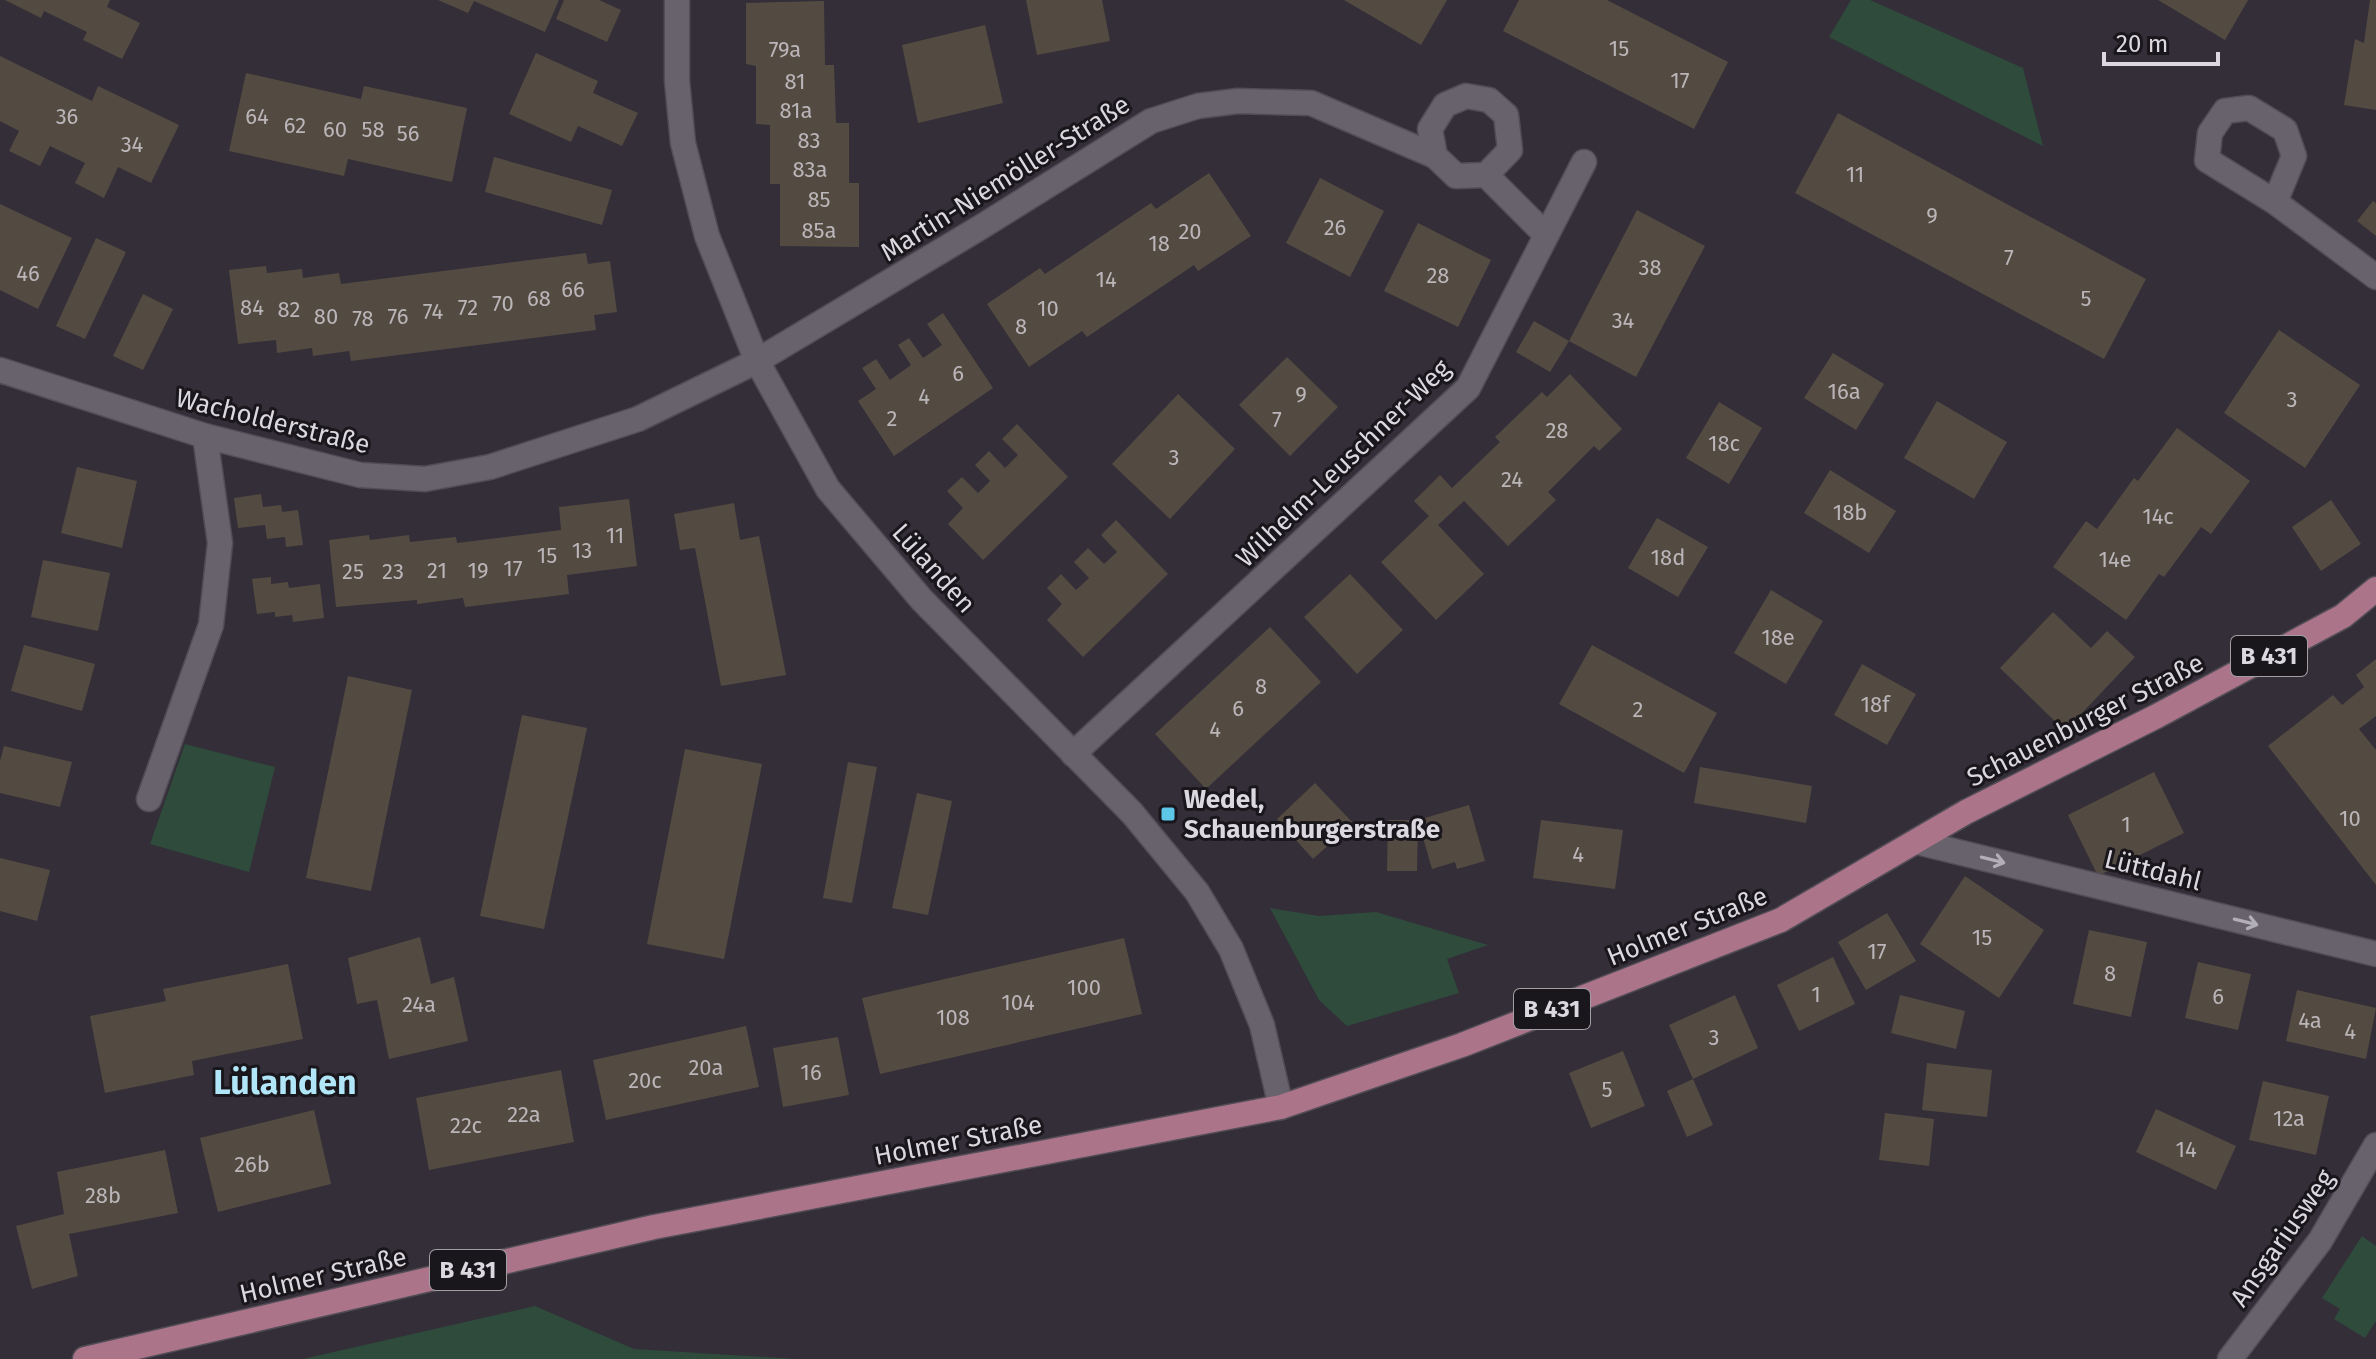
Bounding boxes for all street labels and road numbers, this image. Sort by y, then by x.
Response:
street label: Martin-Niemöller-Straße [875,89,1136,268]
street label: Wilhelm-Leuschner-Weg [1230,353,1457,574]
street label: Wacholderstraße [173,382,373,461]
street label: Lülanden [885,517,982,619]
road number: B 431 [2231,636,2307,676]
street label: Schauenburger Straße [1962,647,2209,794]
street label: Lüttdahl [2101,844,2205,898]
street label: Holmer Straße [1602,880,1772,973]
road number: B 431 [1514,989,1590,1029]
street label: Holmer Straße [872,1109,1045,1172]
street label: Ansgariusweg [2224,1163,2341,1313]
street label: Holmer Straße [237,1241,410,1310]
road number: B 431 [430,1250,506,1290]

